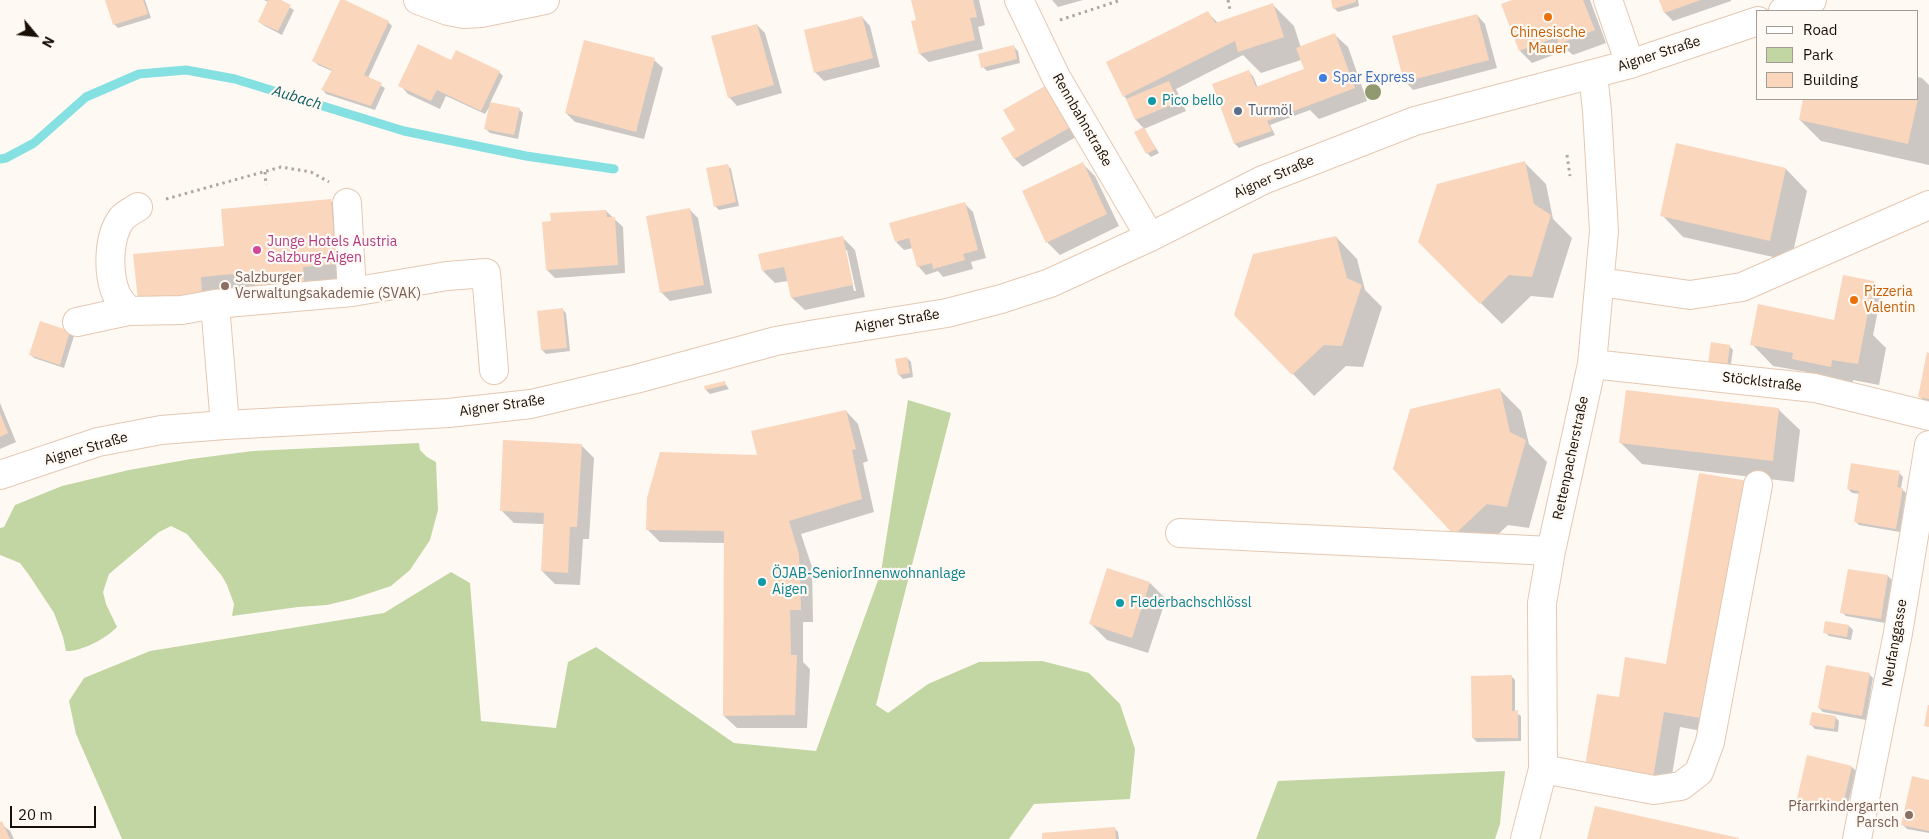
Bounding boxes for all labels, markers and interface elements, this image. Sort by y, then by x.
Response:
north arrow [10,10,60,60]
legend [1756,10,1919,100]
marker: Chinesische Mauer [1542,11,1554,23]
text: Road [1803,20,1838,39]
place label: Chinesische Mauer [1510,25,1586,58]
text: N [38,33,59,51]
street label: Aigner Straße [1615,33,1703,75]
text: Park [1803,45,1833,64]
street label: Rennbahnstraße [1049,70,1115,170]
place label: Spar Express [1333,70,1415,86]
text: Building [1803,70,1858,89]
marker: Spar Express [1317,72,1329,84]
water label: Aubach [270,82,324,114]
place label: Pico bello [1162,93,1223,109]
marker: Pico bello [1146,95,1158,107]
place label: Turmöl [1248,103,1292,119]
marker: Turmöl [1232,105,1244,117]
street label: Aigner Straße [1231,152,1317,202]
place label: Junge Hotels Austria Salzburg-Aigen [267,234,397,266]
marker: Junge Hotels Austria Salzburg-Aigen [251,244,263,256]
place label: Salzburger Verwaltungsakademie (SVAK) [235,270,421,302]
marker: Salzburger Verwaltungsakademie (SVAK) [219,280,231,292]
place label: Pizzeria Valentin [1864,284,1915,316]
marker: Pizzeria Valentin [1848,294,1860,306]
street label: Aigner Straße [853,306,941,336]
street label: Stöcklstraße [1721,369,1803,395]
street label: Aigner Straße [458,392,546,420]
street label: Rettenpacherstraße [1550,395,1592,521]
street label: Aigner Straße [42,429,130,469]
place label: ÖJAB-SeniorInnenwohnanlage Aigen [772,566,966,598]
marker: ÖJAB-SeniorInnenwohnanlage Aigen [756,576,768,588]
place label: Flederbachschlössl [1130,595,1252,611]
marker: Flederbachschlössl [1114,597,1126,609]
street label: Neufanggasse [1879,598,1911,688]
scale bar [12,796,99,828]
place label: Pfarrkindergarten Parsch [1788,799,1899,832]
text: 20 m [18,805,53,824]
marker: Pfarrkindergarten Parsch [1903,809,1915,821]

